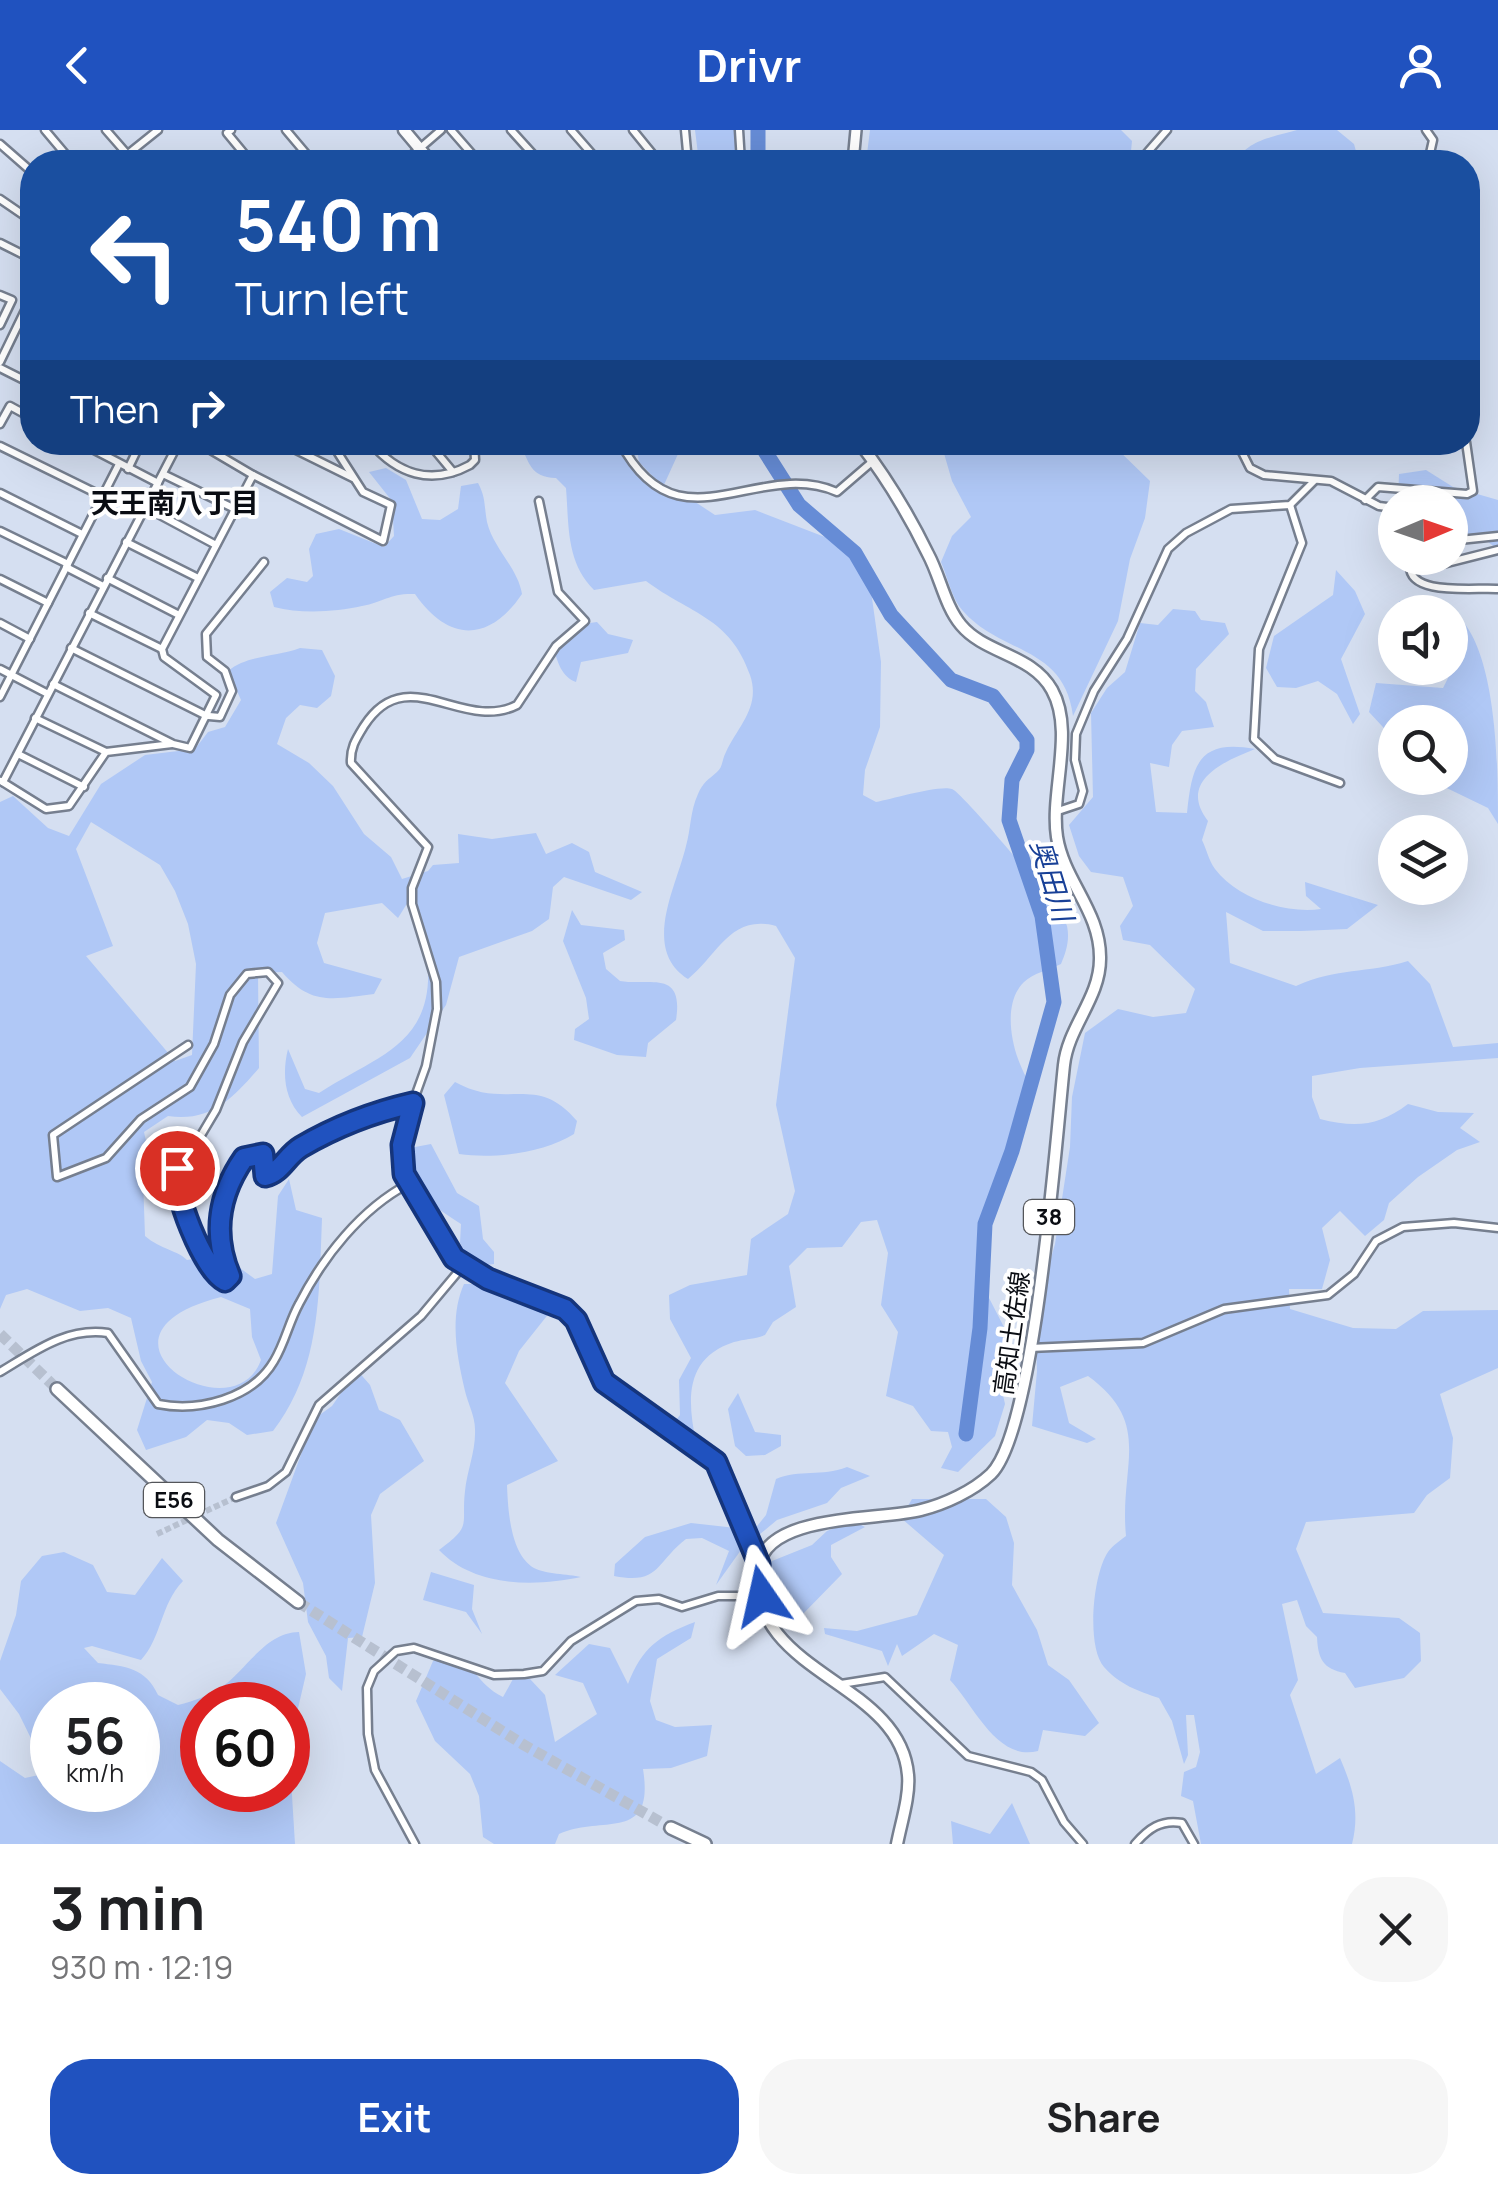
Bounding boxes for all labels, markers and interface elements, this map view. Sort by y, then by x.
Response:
text: Drivr [697,34,801,96]
icon: back [50,38,105,93]
icon: person [1393,38,1448,93]
text: 540 m [235,176,442,272]
icon: left [70,190,200,320]
text: Turn left [235,267,409,329]
icon: right [179,380,234,435]
text: Then [70,382,159,434]
district label: 天王南八丁目 [91,483,259,521]
north arrow [1378,485,1468,575]
map controls [1378,485,1468,905]
button: sound [1378,595,1468,685]
button: search [1378,705,1468,795]
button: layers [1378,815,1468,905]
water label: 奥田川 [1023,834,1084,929]
pin [135,1126,220,1211]
icon: arrive [150,1141,205,1196]
road number: 38 [1024,1200,1074,1234]
street label: 高知土佐線 [985,1269,1037,1397]
road number: E56 [144,1483,204,1517]
position arrow [710,1544,814,1648]
speed limit sign: 60 [180,1682,310,1812]
text: 56 [65,1701,125,1769]
text: km/h [66,1755,124,1790]
text: 3 min [50,1866,205,1948]
button: close [1343,1877,1448,1982]
text: 930 m · 12:19 [50,1945,233,1989]
button: Exit [50,2059,739,2174]
button: Share [759,2059,1448,2174]

